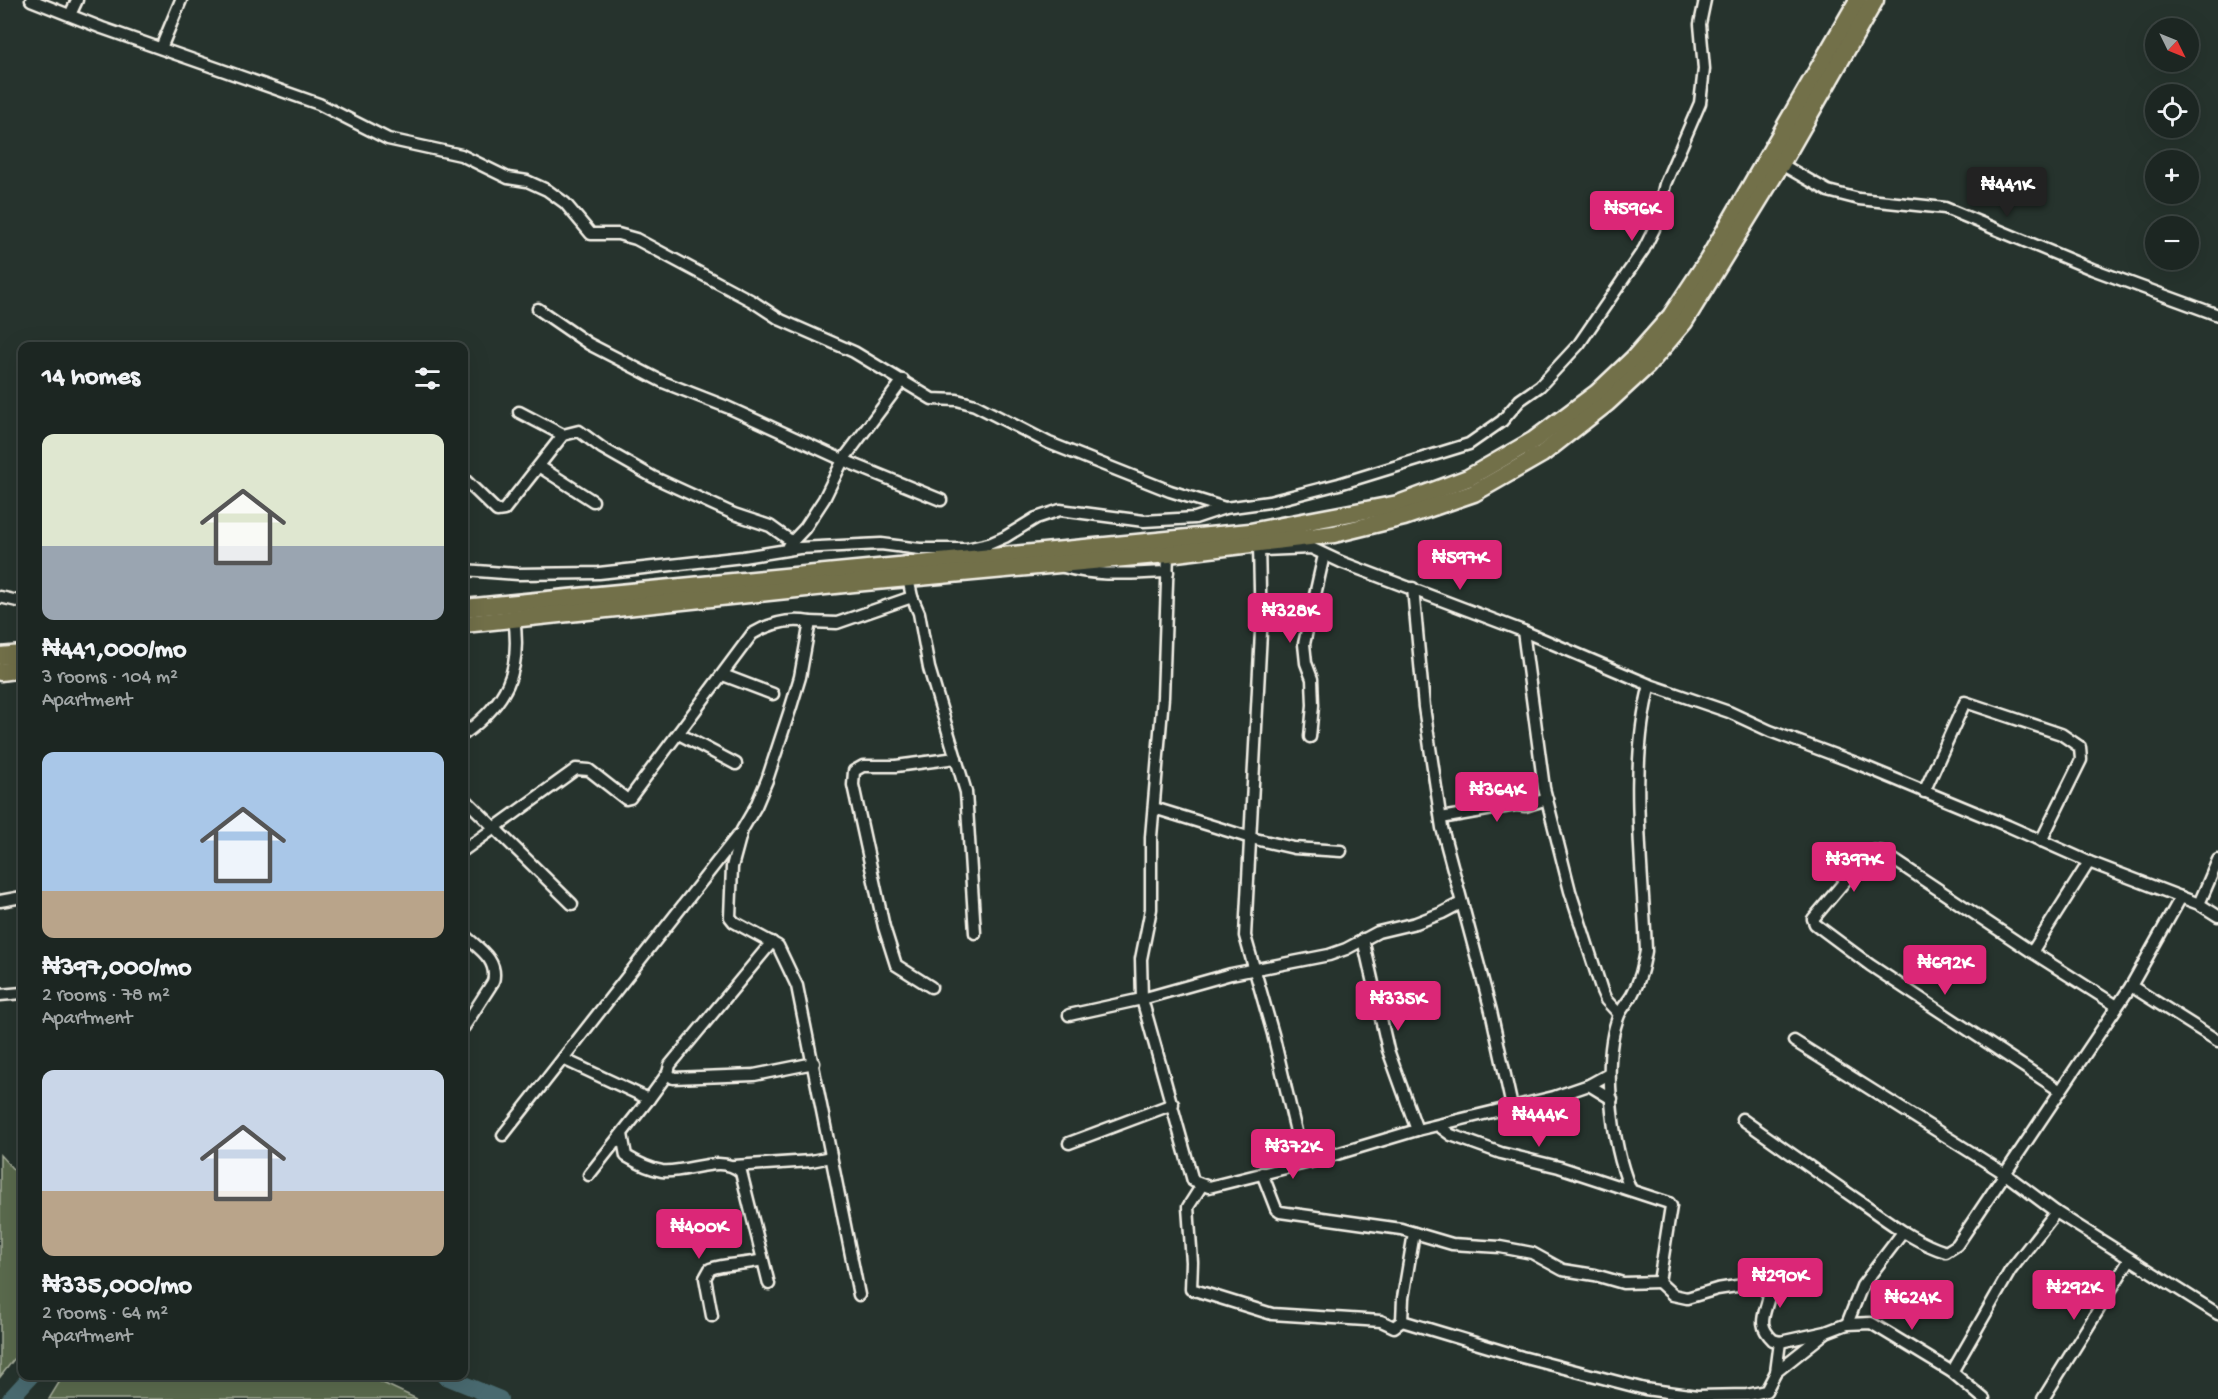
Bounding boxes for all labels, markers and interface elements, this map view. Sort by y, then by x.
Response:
north arrow [2145,18,2199,72]
map controls [2145,18,2199,270]
button: locate [2145,84,2199,138]
button: + [2145,150,2199,204]
pin: ₦441K [1965,167,2049,218]
text: ₦441K [1981,175,2033,198]
pin: ₦596K [1590,191,1674,242]
text: ₦596K [1604,199,1660,222]
button: − [2145,216,2199,270]
icon: filters [411,362,444,395]
text: 14 homes [42,363,140,394]
icon: home [189,473,297,581]
pin: ₦597K [1418,540,1502,591]
text: ₦597K [1432,548,1488,571]
pin: ₦328K [1248,593,1332,644]
text: ₦328K [1262,601,1318,624]
text: ₦441,000/mo [42,636,187,667]
text: 3 rooms · 104 m² [42,667,178,690]
text: Apartment [42,690,132,713]
pin: ₦364K [1455,772,1539,823]
text: ₦364K [1469,780,1525,803]
icon: home [189,791,297,899]
pin: ₦397K [1812,842,1896,893]
text: ₦397K [1826,850,1882,873]
pin: ₦692K [1903,945,1987,996]
text: ₦692K [1917,953,1973,976]
text: ₦397,000/mo [42,954,191,985]
pin: ₦335K [1356,981,1440,1032]
text: 2 rooms · 78 m² [42,985,170,1008]
text: ₦335K [1370,989,1426,1012]
text: Apartment [42,1008,132,1031]
pin: ₦444K [1497,1097,1581,1148]
text: ₦444K [1512,1105,1566,1128]
icon: home [189,1109,297,1217]
pin: ₦372K [1251,1129,1335,1180]
text: ₦372K [1265,1137,1321,1160]
pin: ₦400K [657,1209,741,1260]
text: ₦400K [670,1217,728,1240]
pin: ₦290K [1738,1258,1822,1309]
text: ₦290K [1752,1266,1808,1289]
pin: ₦292K [2032,1270,2116,1321]
text: ₦335,000/mo [42,1272,192,1303]
text: ₦292K [2046,1278,2102,1301]
pin: ₦624K [1870,1280,1954,1331]
text: ₦624K [1885,1288,1939,1311]
text: 2 rooms · 64 m² [42,1303,168,1326]
text: Apartment [42,1326,132,1349]

